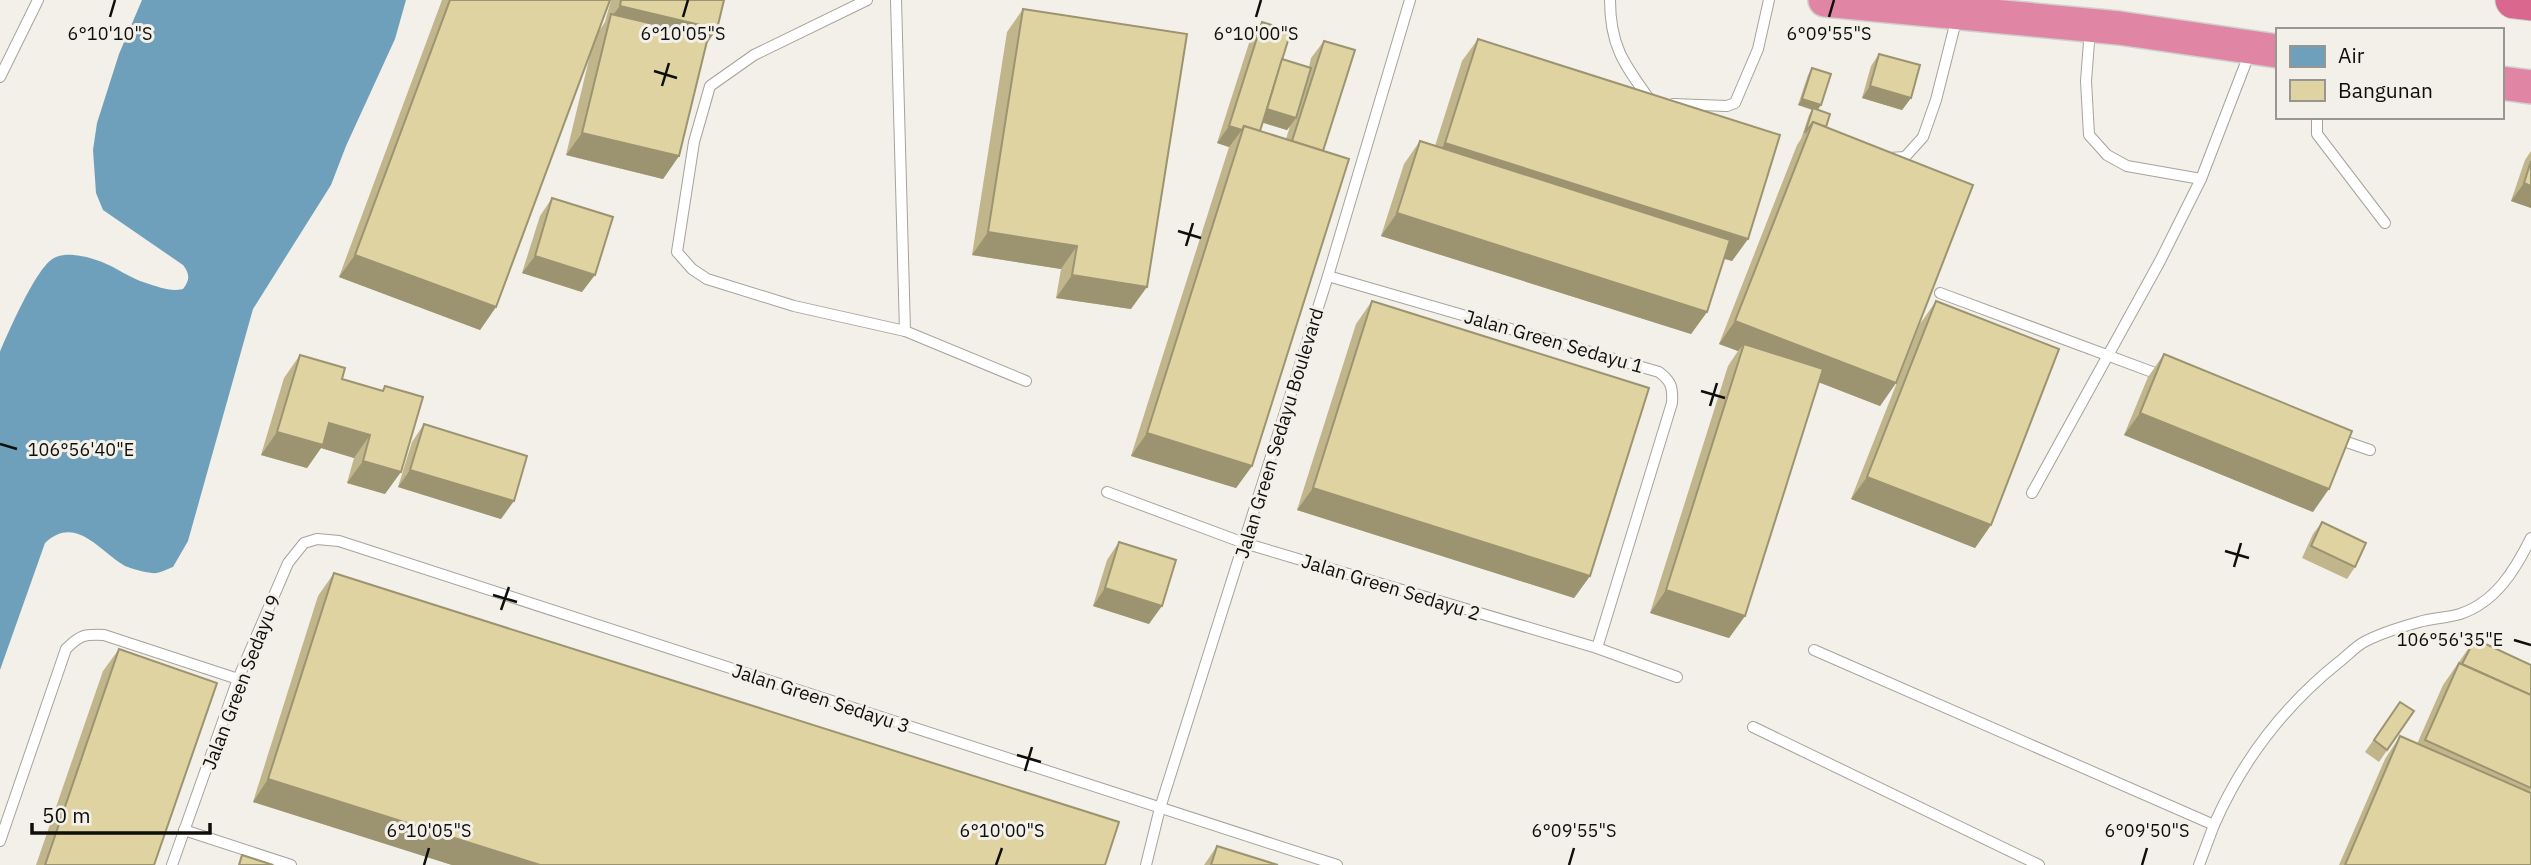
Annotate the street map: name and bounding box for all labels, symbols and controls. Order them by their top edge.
text: 6°10'10"S [68,22,152,45]
text: 6°10'05"S [641,22,725,45]
text: 6°10'00"S [1214,22,1298,45]
text: 6°09'55"S [1787,22,1871,45]
legend [2276,28,2503,119]
text: Air [2338,41,2365,69]
text: Bangunan [2338,76,2433,104]
street label: Jalan Green Sedayu 1 [1462,304,1646,378]
street label: Jalan Green Sedayu Boulevard [1229,305,1329,561]
text: 106°56'40"E [28,438,134,461]
street label: Jalan Green Sedayu 2 [1299,548,1483,626]
street label: Jalan Green Sedayu 9 [197,591,285,773]
text: 106°56'35"E [2397,628,2503,651]
street label: Jalan Green Sedayu 3 [729,658,913,738]
scale bar [32,792,210,836]
text: 50 m [42,801,91,829]
text: 6°10'05"S [387,819,471,842]
text: 6°10'00"S [960,819,1044,842]
text: 6°09'55"S [1532,819,1616,842]
text: 6°09'50"S [2105,819,2189,842]

